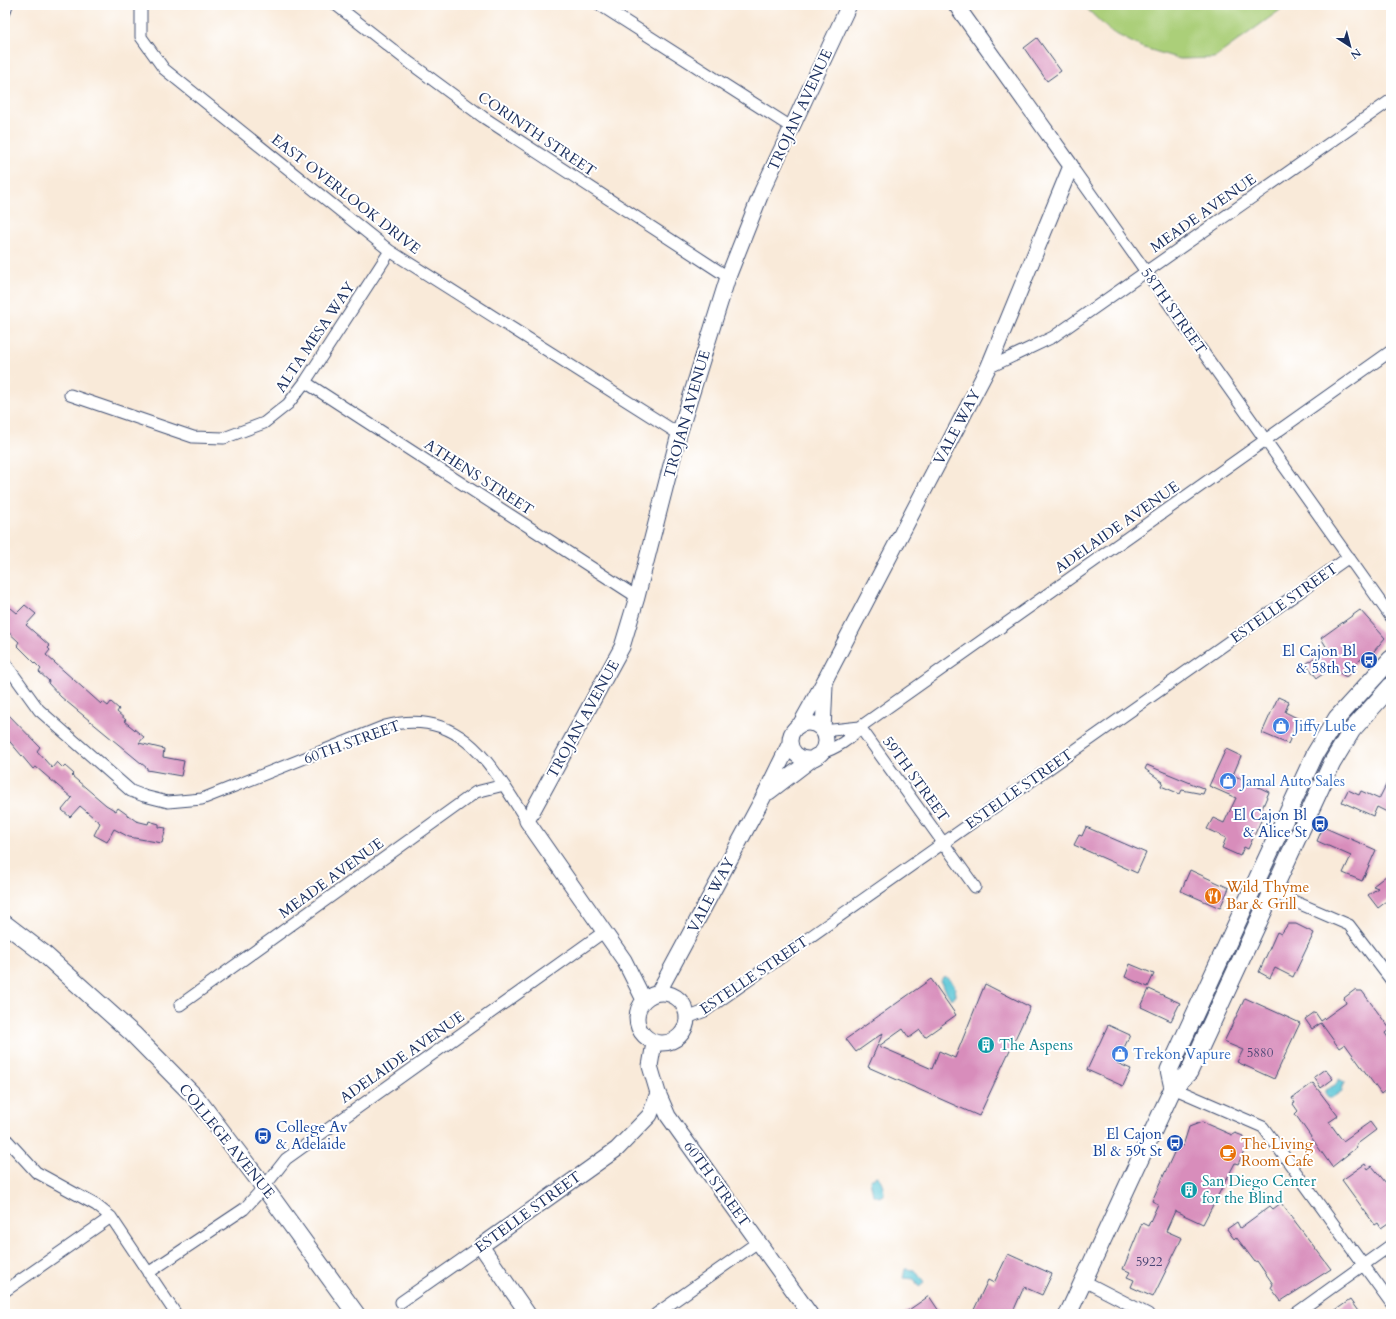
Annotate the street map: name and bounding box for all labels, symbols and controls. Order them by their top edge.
north arrow [1330,26,1370,66]
text: N [1347,45,1364,63]
street label: TROJAN AVENUE [763,46,837,174]
street label: CORINTH STREET [474,87,600,181]
street label: EAST OVERLOOK DRIVE [267,129,425,259]
street label: MEADE AVENUE [1146,169,1260,257]
street label: 58TH STREET [1137,264,1211,358]
street label: ALTA MESA WAY [271,277,360,396]
street label: TROJAN AVENUE [659,348,715,480]
street label: VALE WAY [929,385,986,468]
street label: ATHENS STREET [421,434,537,520]
street label: ADELAIDE AVENUE [1051,476,1183,578]
street label: ESTELLE STREET [1226,558,1342,648]
place label: El Cajon Bl & 58th St [1282,641,1356,678]
bus stop icon: El Cajon Bl & 58th St [1359,650,1379,670]
street label: TROJAN AVENUE [542,656,624,782]
street label: 60TH STREET [301,715,403,769]
shop icon: Jiffy Lube [1271,716,1291,736]
place label: Jiffy Lube [1292,716,1357,736]
street label: 59TH STREET [878,732,954,826]
street label: ESTELLE STREET [961,744,1077,834]
shop icon: Jamal Auto Sales [1218,771,1238,791]
place label: Jamal Auto Sales [1239,771,1345,791]
place label: El Cajon Bl & Alice St [1233,805,1307,842]
bus stop icon: El Cajon Bl & Alice St [1310,814,1330,834]
street label: MEADE AVENUE [275,833,387,923]
street label: VALE WAY [683,853,740,936]
place label: Wild Thyme Bar & Grill [1225,877,1309,914]
restaurant icon: Wild Thyme Bar & Grill [1203,886,1223,906]
street label: ESTELLE STREET [696,931,812,1019]
street label: ADELAIDE AVENUE [336,1006,468,1108]
building icon: The Aspens [976,1035,996,1055]
place label: The Aspens [999,1035,1073,1055]
shop icon: Trekon Vapure [1110,1044,1130,1064]
place label: Trekon Vapure [1133,1044,1231,1064]
house number: 5880 [1247,1044,1274,1062]
street label: COLLEGE AVENUE [174,1079,280,1203]
place label: College Av & Adelaide [276,1117,348,1154]
place label: El Cajon Bl & 59t St [1092,1124,1162,1161]
bus stop icon: College Av & Adelaide [253,1126,273,1146]
bus stop icon: El Cajon Bl & 59t St [1165,1133,1185,1153]
place label: The Living Room Cafe [1241,1134,1314,1171]
street label: 60TH STREET [679,1137,755,1231]
cafe icon: The Living Room Cafe [1218,1143,1238,1163]
street label: ESTELLE STREET [471,1167,585,1257]
place label: San Diego Center for the Blind [1202,1171,1317,1208]
building icon: San Diego Center for the Blind [1179,1180,1199,1200]
house number: 5922 [1136,1253,1163,1271]

